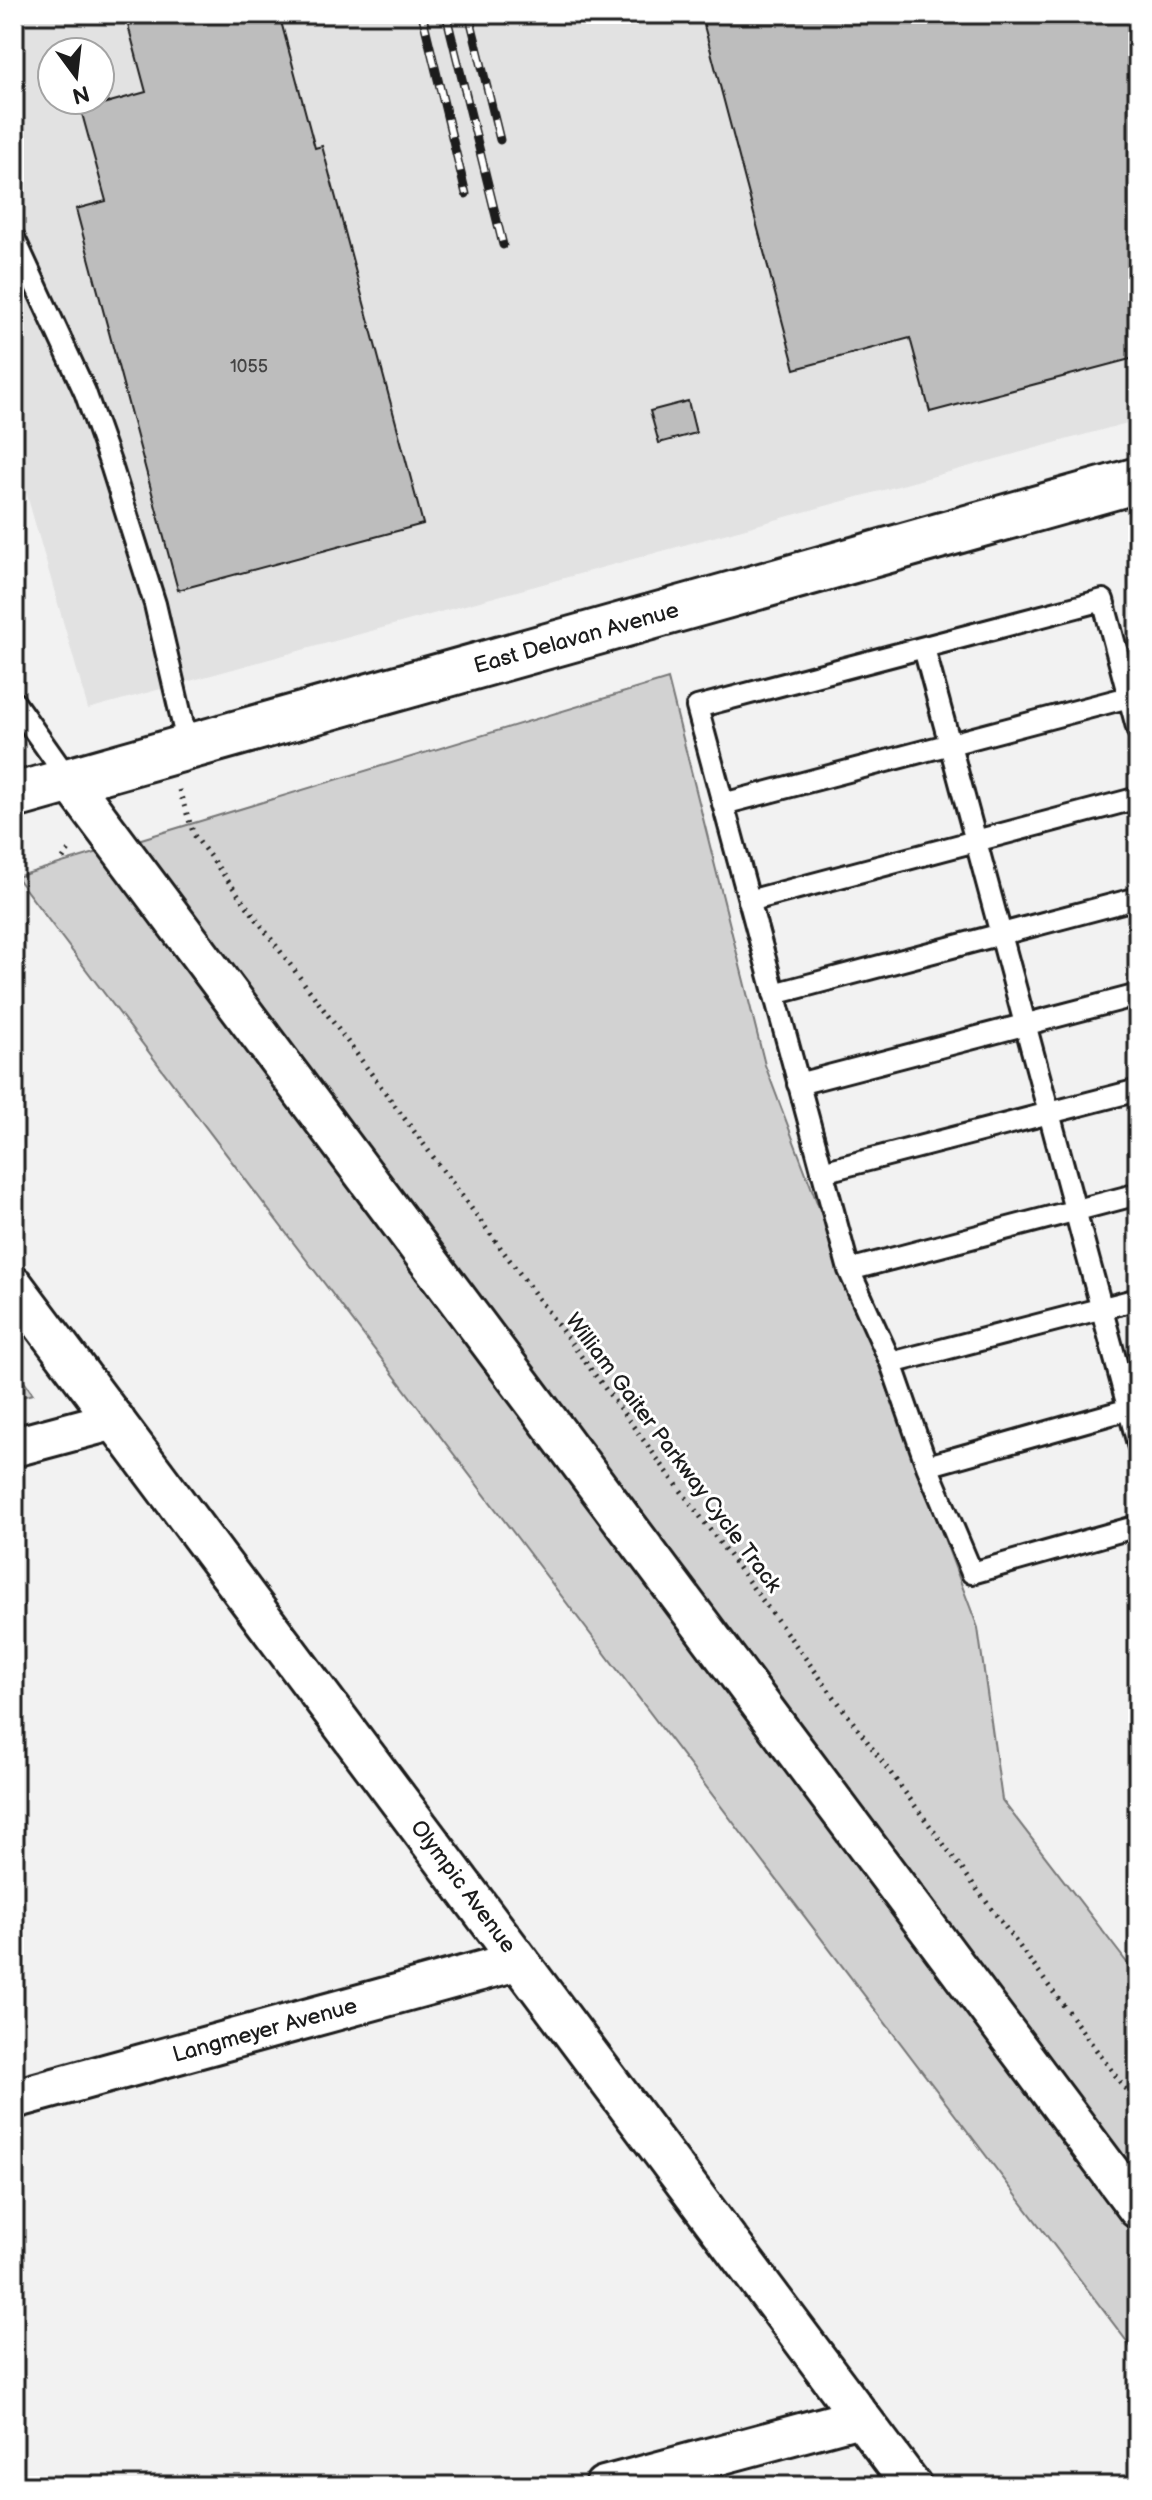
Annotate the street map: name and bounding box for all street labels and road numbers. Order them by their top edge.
street label: East Delavan Avenue [471,596,682,680]
street label: William Gaiter Parkway Cycle Track [559,1308,787,1598]
street label: Olympic Avenue [405,1815,522,1958]
street label: Langmeyer Avenue [170,1992,360,2068]

